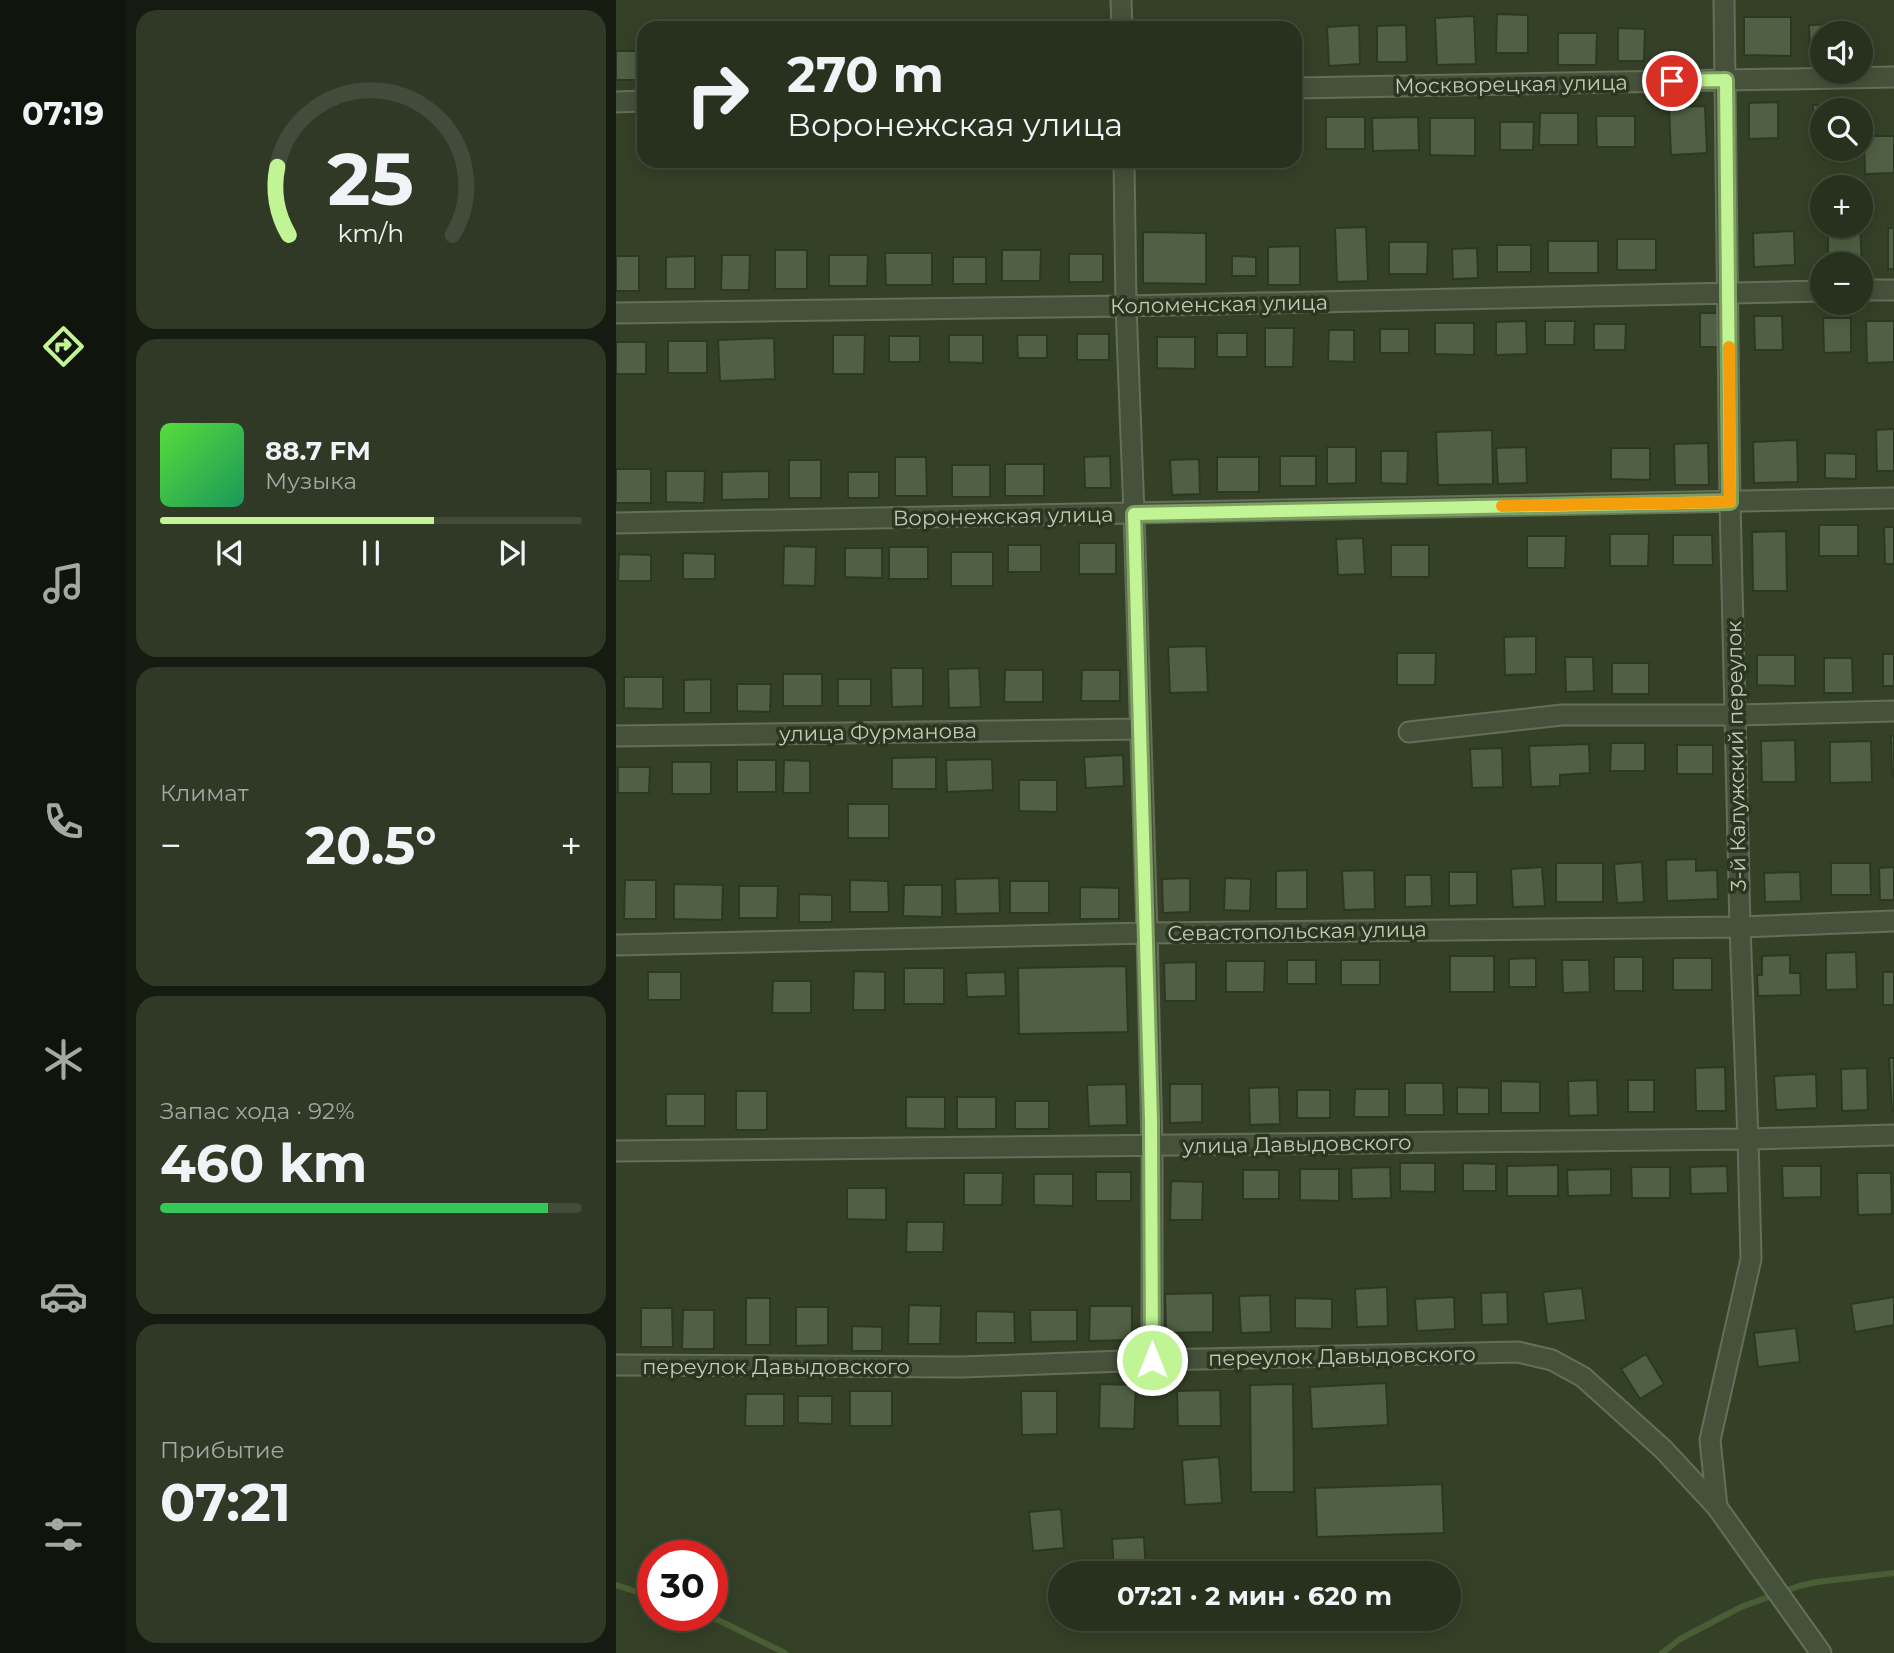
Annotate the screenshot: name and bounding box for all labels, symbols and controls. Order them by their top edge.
map controls [1810,21,1873,315]
button: sound [1810,21,1873,84]
text: 270 m [787,45,944,104]
icon: right [672,49,763,140]
pin [1642,51,1702,111]
icon: arrive [1653,62,1691,100]
street label: Москворецкая улица [1394,69,1628,99]
text: 07:19 [22,94,104,133]
button: search [1810,98,1873,161]
text: Воронежская улица [787,105,1123,144]
text: 25 [328,136,414,224]
button: + [1810,175,1873,238]
text: km/h [338,218,404,248]
button: − [1810,252,1873,315]
street label: Коломенская улица [1110,290,1328,318]
icon: directions [39,322,88,371]
text: 88.7 FM [265,435,371,467]
text: Музыка [265,467,357,495]
street label: Воронежская улица [893,502,1113,530]
icon: previous [211,534,249,572]
icon: pause [352,534,390,572]
icon: next [493,534,531,572]
icon: music [39,559,88,608]
street label: 3-й Калужский переулок [1721,620,1751,892]
street label: улица Фурманова [778,718,977,746]
text: Климат [160,779,249,807]
icon: phone [39,797,88,846]
text: 20.5° [305,814,437,877]
text: − [160,822,182,869]
text: + [560,822,582,869]
street label: Севастопольская улица [1167,916,1427,946]
icon: climate [39,1035,88,1084]
text: Запас хода · 92% [160,1097,354,1125]
street label: улица Давыдовского [1181,1130,1412,1159]
text: 460 km [160,1132,367,1195]
icon: car [39,1272,88,1321]
position arrow [1115,1323,1189,1397]
street label: переулок Давыдовского [1208,1341,1476,1371]
street label: переулок Давыдовского [642,1354,910,1379]
text: Прибытие [160,1436,285,1464]
text: 07:21 [160,1471,291,1534]
icon: filters [39,1510,88,1559]
speed limit sign: 30 [637,1540,728,1631]
text: 07:21 · 2 мин · 620 m [1117,1580,1392,1612]

